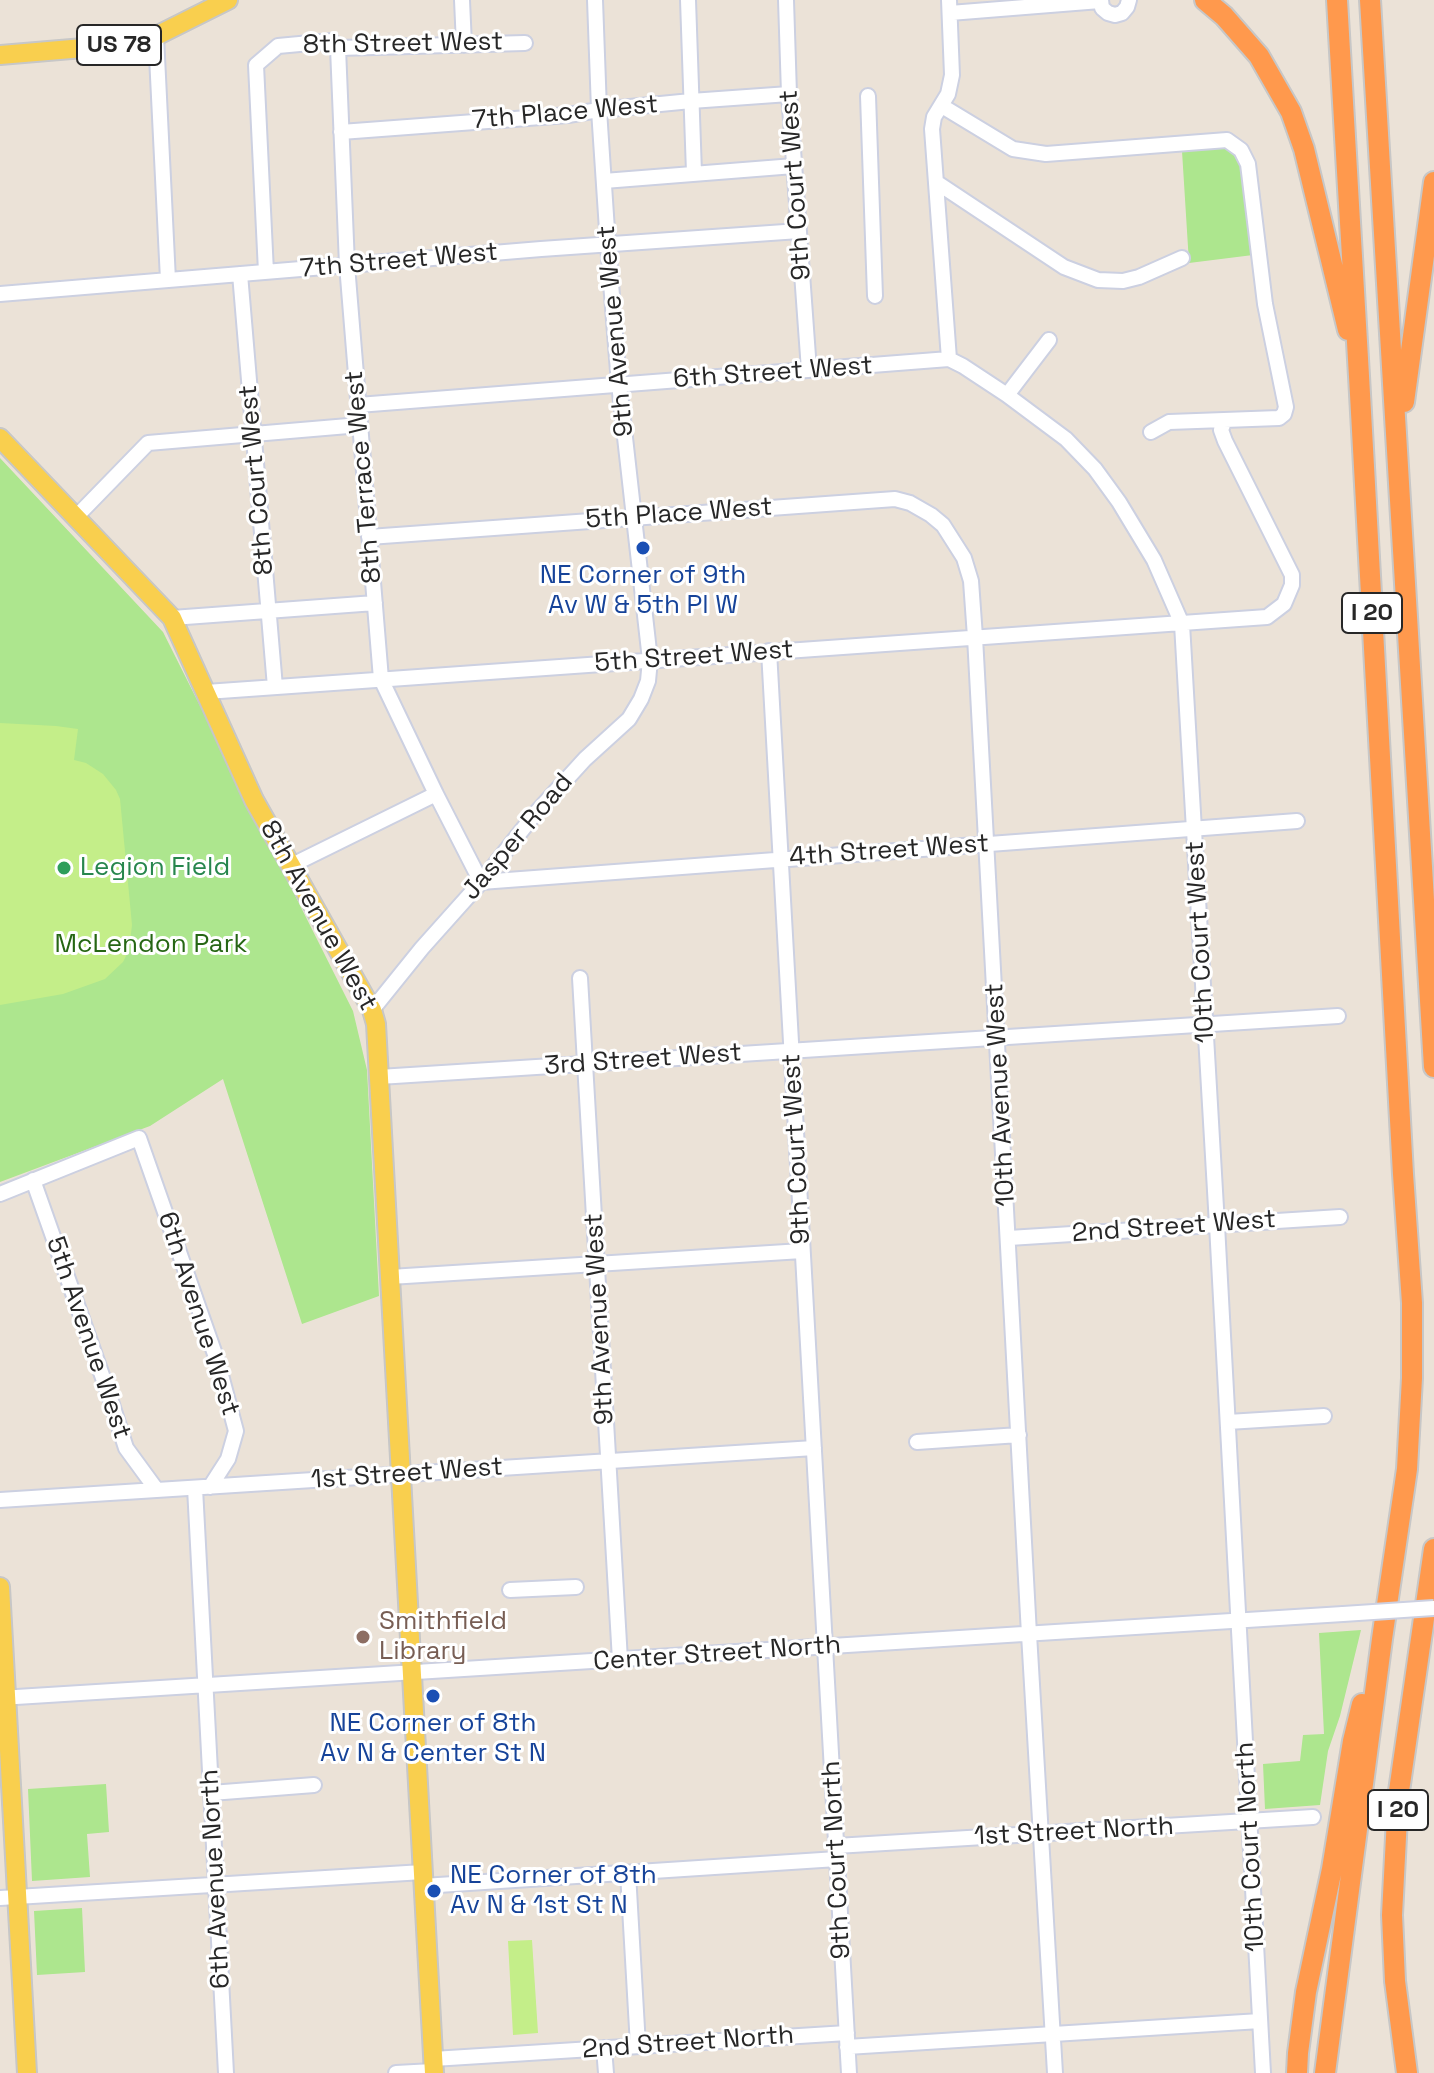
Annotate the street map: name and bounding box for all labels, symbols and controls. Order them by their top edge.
road number: US 78 [77,25,161,65]
street label: 8th Street West [303,27,503,61]
street label: 7th Place West [471,89,659,137]
street label: 9th Court West [774,89,818,281]
street label: 9th Avenue West [591,224,641,438]
street label: 7th Street West [299,237,499,285]
street label: 6th Street West [672,350,874,396]
street label: 8th Terrace West [339,369,389,585]
street label: 8th Court West [233,383,281,577]
street label: 5th Place West [584,492,774,536]
marker: NE Corner of 9th Av W & 5th Pl W [634,539,652,557]
place label: NE Corner of 9th Av W & 5th Pl W [540,560,746,622]
road number: I 20 [1342,593,1402,633]
street label: 5th Street West [593,634,795,680]
street label: Jasper Road [456,767,580,907]
street label: 8th Avenue West [253,816,383,1016]
street label: 4th Street West [788,828,990,874]
street label: 10th Court West [1180,840,1222,1044]
place label: Legion Field [80,852,230,884]
marker: Legion Field [55,859,73,877]
park label: McLendon Park [55,929,247,961]
street label: 10th Avenue West [980,982,1022,1208]
street label: 3rd Street West [543,1038,743,1082]
street label: 9th Court West [776,1053,818,1245]
street label: 2nd Street West [1071,1204,1277,1250]
street label: 6th Avenue West [150,1208,246,1420]
street label: 9th Avenue West [579,1212,621,1426]
street label: 5th Avenue West [39,1233,137,1443]
street label: 1st Street West [310,1452,504,1496]
place label: Smithfield Library [379,1606,507,1668]
marker: Smithfield Library [354,1628,372,1646]
street label: Center Street North [592,1630,842,1678]
marker: NE Corner of 8th Av N & Center St N [424,1687,442,1705]
place label: NE Corner of 8th Av N & Center St N [320,1708,546,1770]
street label: 10th Court North [1230,1741,1272,1953]
street label: 9th Court North [816,1760,858,1960]
street label: 6th Avenue North [195,1768,237,1990]
road number: I 20 [1368,1790,1428,1830]
street label: 1st Street North [973,1811,1175,1853]
place label: NE Corner of 8th Av N & 1st St N [450,1860,657,1922]
marker: NE Corner of 8th Av N & 1st St N [425,1882,443,1900]
street label: 2nd Street North [581,2020,795,2066]

